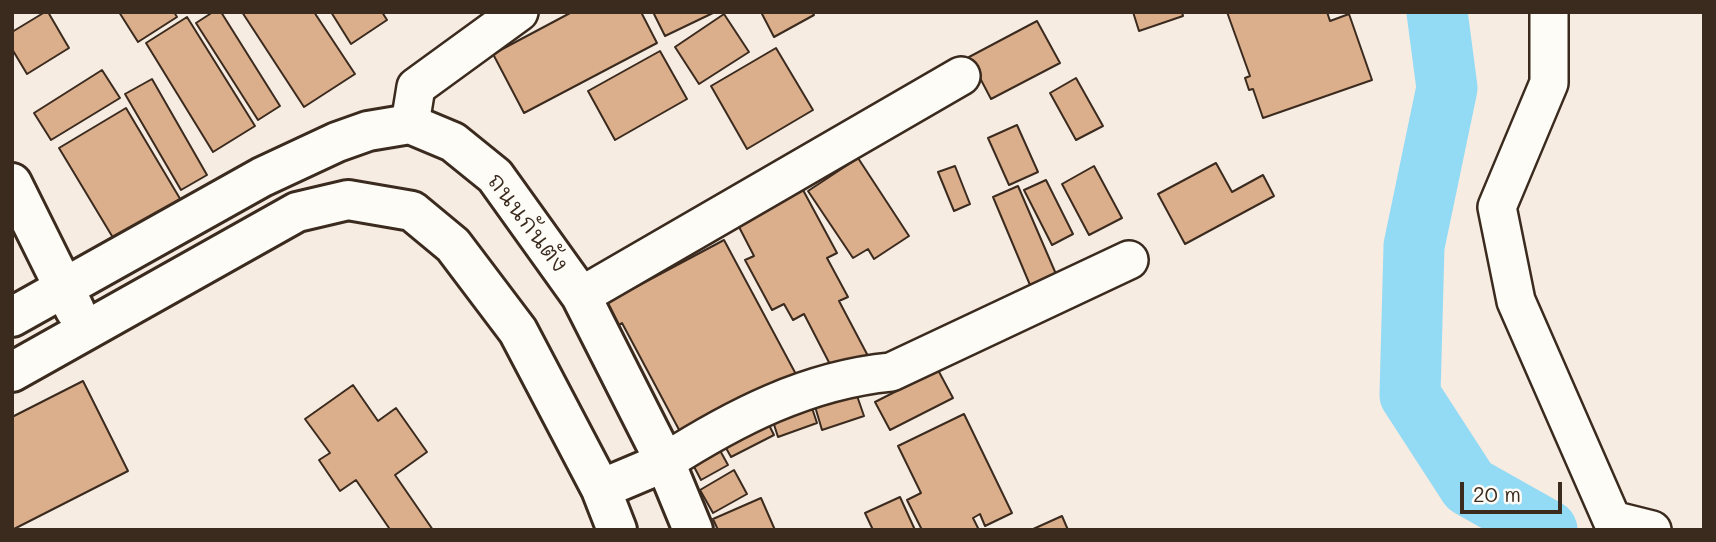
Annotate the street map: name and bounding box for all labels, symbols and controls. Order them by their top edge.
street label: ถนนกันตัง [481,168,573,278]
scale bar [1464,468,1566,512]
text: 20 m [1473,480,1521,507]

